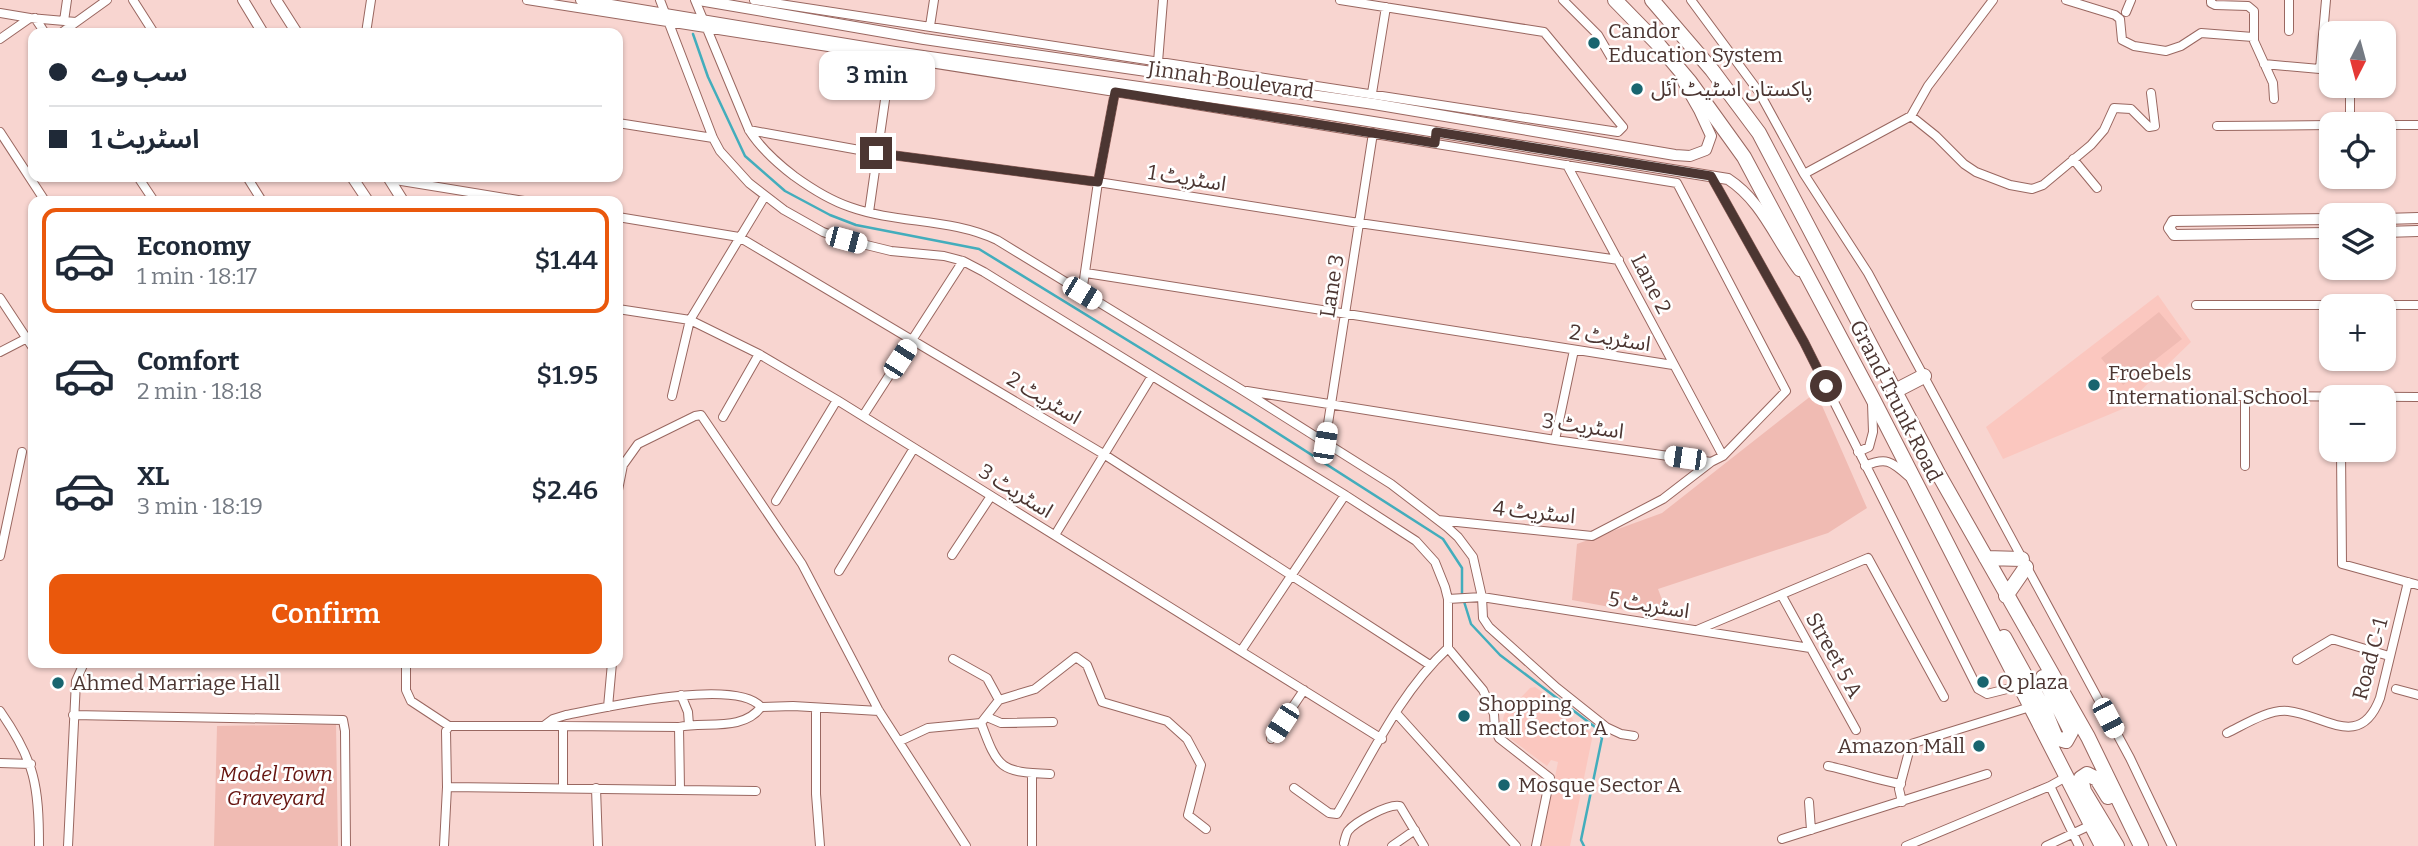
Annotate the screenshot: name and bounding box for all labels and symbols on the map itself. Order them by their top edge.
place label: Candor Education System [1608,18,1783,68]
north arrow [2319,21,2396,98]
marker: Candor Education System [1586,35,1602,51]
callout: 3 min [818,52,934,100]
street label: Jinnah Boulevard [1145,55,1316,105]
place label: پاکستان اسٹیٹ آئل [1651,76,1813,102]
marker: پاکستان اسٹیٹ آئل [1629,81,1645,97]
route end [860,137,892,169]
street label: اسٹریٹ 1 [1146,159,1228,197]
car [823,224,870,256]
street label: Lane 2 [1625,250,1677,318]
street label: Lane 3 [1314,252,1350,320]
car [1059,273,1106,313]
street label: Grand Trunk Road [1844,316,1948,486]
street label: اسٹریٹ 2 [1568,319,1652,357]
car [880,336,921,382]
place label: Froebels International School [2108,360,2308,410]
street label: اسٹریٹ 2 [1002,366,1086,430]
route start [1810,370,1842,402]
marker: Froebels International School [2086,377,2102,393]
street label: اسٹریٹ 3 [1540,407,1626,445]
car [1312,421,1339,465]
car [1663,445,1708,471]
street label: اسٹریٹ 3 [974,458,1058,524]
street label: اسٹریٹ 4 [1492,495,1576,529]
street label: اسٹریٹ 5 [1607,586,1691,624]
street label: Street 5 A [1800,608,1868,702]
street label: Road C-1 [2347,615,2394,703]
place label: Q plaza [1997,669,2069,695]
place label: Ahmed Marriage Hall [72,670,280,696]
marker: Q plaza [1975,674,1991,690]
marker: Ahmed Marriage Hall [50,675,66,691]
place label: Shopping mall Sector A [1478,691,1608,741]
car [2089,695,2128,741]
car [1262,700,1303,746]
marker: Shopping mall Sector A [1456,708,1472,724]
place label: Amazon Mall [1837,733,1965,759]
marker: Amazon Mall [1971,738,1987,754]
park label: Model Town Graveyard [219,761,333,811]
place label: Mosque Sector A [1518,772,1681,798]
marker: Mosque Sector A [1496,777,1512,793]

